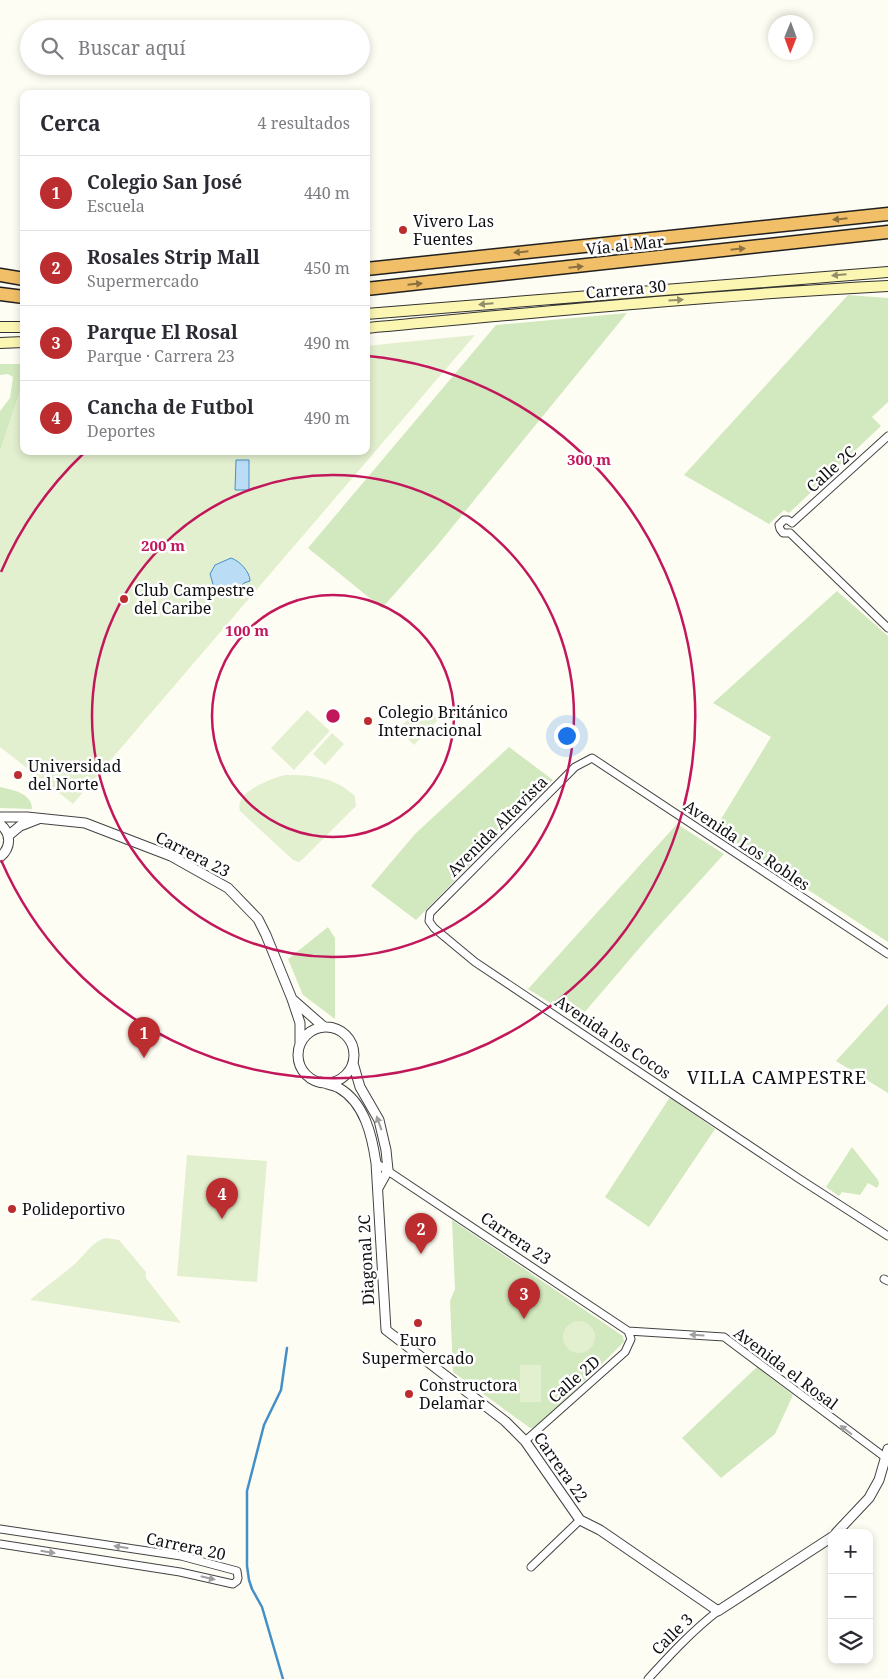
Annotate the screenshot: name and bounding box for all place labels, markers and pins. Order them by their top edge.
place label: Vivero Las Fuentes [413,210,494,250]
marker: Vivero Las Fuentes [397,224,409,236]
place label: Club Campestre del Caribe [134,579,254,619]
marker: Club Campestre del Caribe [118,593,130,605]
place label: Colegio Británico Internacional [378,701,508,741]
centre of rings [324,707,342,725]
marker: Colegio Británico Internacional [362,715,374,727]
place label: Universidad del Norte [28,755,121,795]
marker: Universidad del Norte [12,769,24,781]
pin: 1 [128,1017,160,1058]
pin: 4 [206,1178,238,1219]
place label: Polideportivo [22,1198,125,1220]
marker: Polideportivo [6,1203,18,1215]
pin: 2 [405,1213,437,1254]
pin: 3 [508,1278,540,1319]
marker: Euro Supermercado [412,1317,424,1329]
place label: Euro Supermercado [362,1329,474,1369]
place label: Constructora Delamar [419,1374,518,1414]
marker: Constructora Delamar [403,1388,415,1400]

